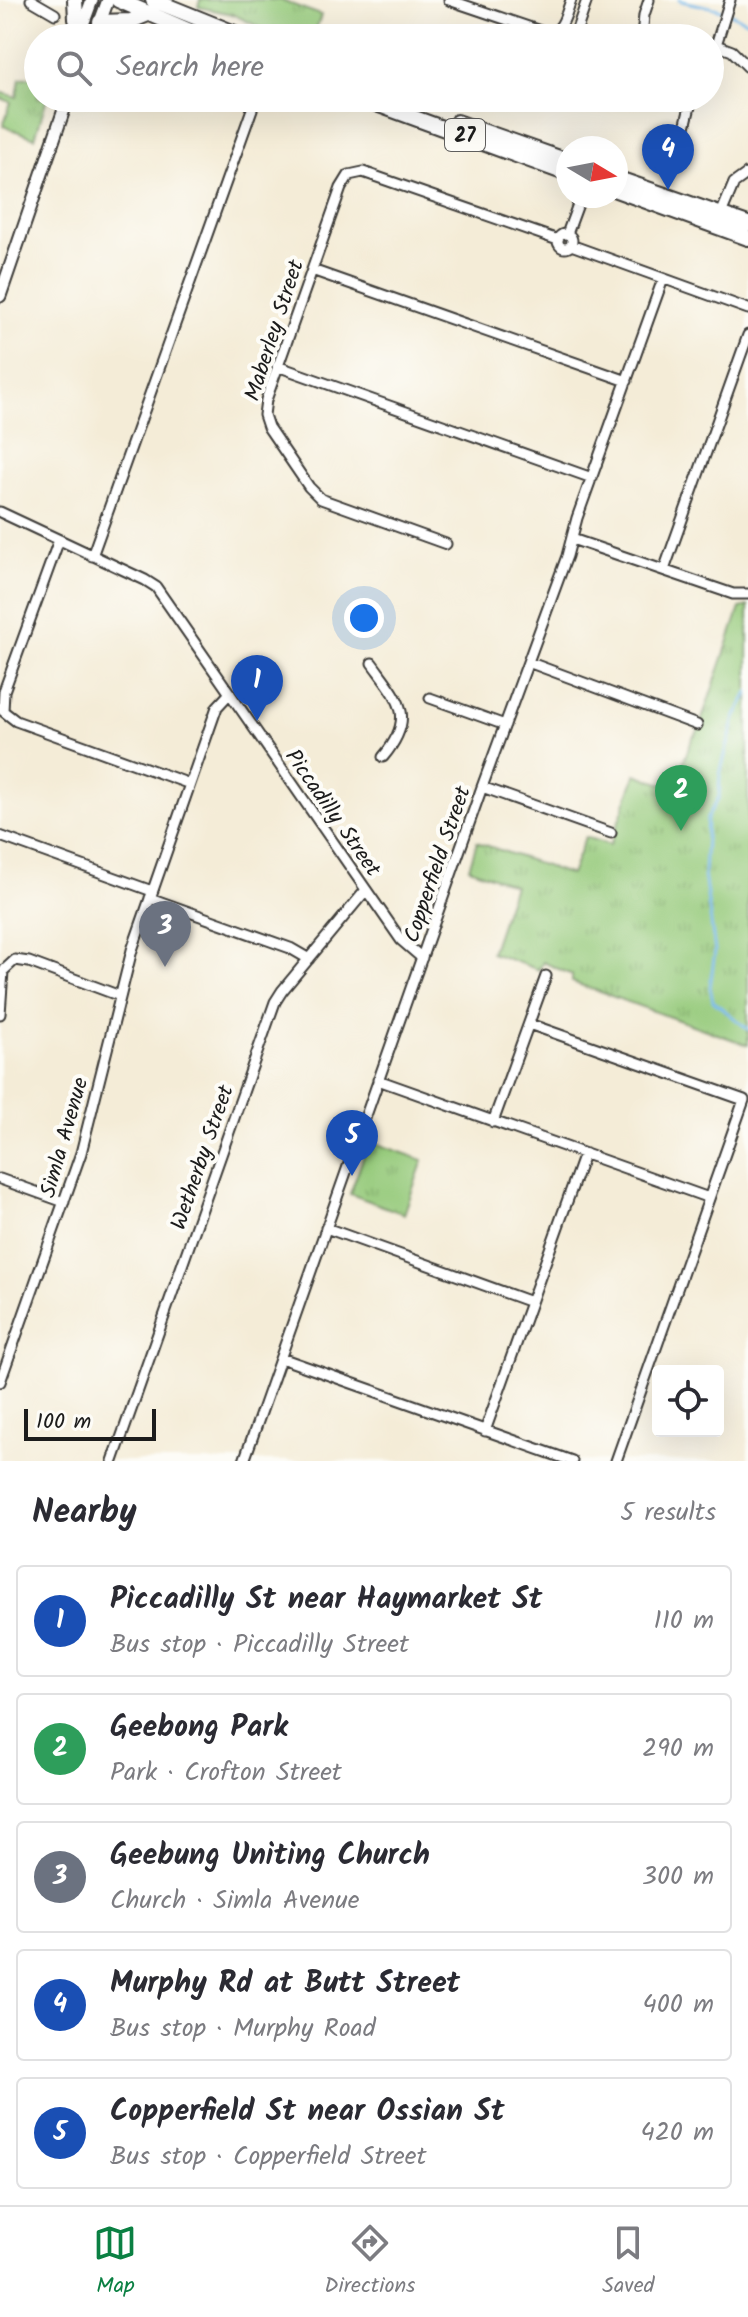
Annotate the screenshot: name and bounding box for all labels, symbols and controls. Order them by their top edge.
search box [24,24,724,112]
text: Search here [116,44,264,92]
icon: search [52,46,96,90]
road number: 27 [445,119,485,151]
pin: 4 [642,124,694,190]
north arrow [556,136,628,208]
street label: Maberley Street [236,255,315,406]
your location [344,598,384,638]
pin: 1 [231,655,283,721]
street label: Piccadilly Street [275,742,389,885]
pin: 2 [655,765,707,831]
street label: Copperfield Street [395,781,482,948]
pin: 3 [139,901,191,967]
street label: Simla Avenue [32,1073,99,1202]
street label: Wetherby Street [162,1080,245,1235]
pin: 5 [326,1110,378,1176]
map controls [652,1365,724,1437]
button: locate [652,1365,724,1437]
scale bar [24,1405,156,1441]
text: 100 m [36,1405,91,1440]
text: Nearby [32,1486,137,1540]
text: 5 results [620,1492,716,1534]
text: Piccadilly St near Haymarket St [110,1576,542,1624]
text: 1 [56,1600,64,1642]
text: 110 m [654,1600,714,1642]
text: Bus stop · Piccadilly Street [110,1624,409,1666]
text: Geebong Park [110,1704,288,1752]
text: 2 [52,1728,68,1770]
text: 290 m [642,1728,714,1770]
text: Park · Crofton Street [110,1752,342,1794]
text: Geebung Uniting Church [110,1832,430,1880]
text: 3 [53,1856,67,1898]
text: 300 m [642,1856,714,1898]
text: Church · Simla Avenue [110,1880,359,1922]
text: Murphy Rd at Butt Street [110,1960,460,2008]
text: 4 [53,1984,67,2026]
text: 400 m [643,1984,714,2026]
text: Bus stop · Murphy Road [110,2008,376,2050]
text: Copperfield St near Ossian St [110,2088,504,2136]
text: 5 [53,2112,67,2154]
text: 420 m [640,2112,714,2154]
text: Bus stop · Copperfield Street [110,2136,427,2178]
tab: Map [93,2221,137,2304]
tab: Directions [324,2221,416,2304]
tab: Saved [602,2221,655,2304]

